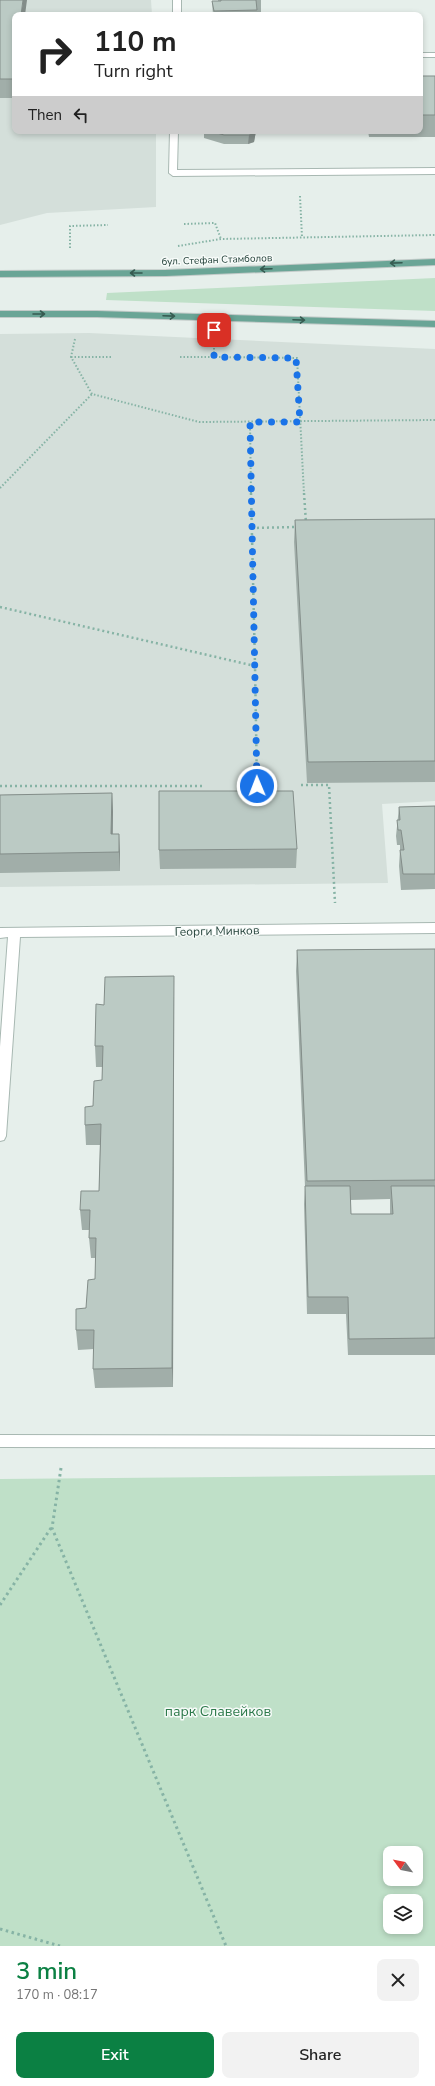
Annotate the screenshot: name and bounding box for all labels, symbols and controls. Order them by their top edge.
text: 110 m [94,23,177,61]
icon: right [28,28,80,80]
text: Turn right [94,59,173,83]
icon: left [70,104,92,126]
text: Then [28,105,62,125]
street label: бул. Стефан Стамболов [161,251,273,269]
one-way arrow [390,260,403,267]
one-way arrow [260,265,273,273]
one-way arrow [130,269,143,277]
one-way arrow [32,310,45,318]
one-way arrow [162,312,175,320]
pin [197,313,231,347]
one-way arrow [292,316,305,324]
icon: arrive [203,319,225,341]
position arrow [236,765,278,807]
street label: Георги Минков [174,922,260,940]
park label: парк Славейков [165,1702,272,1721]
north arrow [383,1846,423,1886]
map controls [383,1846,423,1934]
button: layers [383,1894,423,1934]
text: 3 min [16,1955,77,1987]
button: close [377,1959,419,2001]
text: 170 m · 08:17 [16,1986,98,2004]
button: Exit [16,2032,214,2078]
button: Share [222,2032,419,2078]

